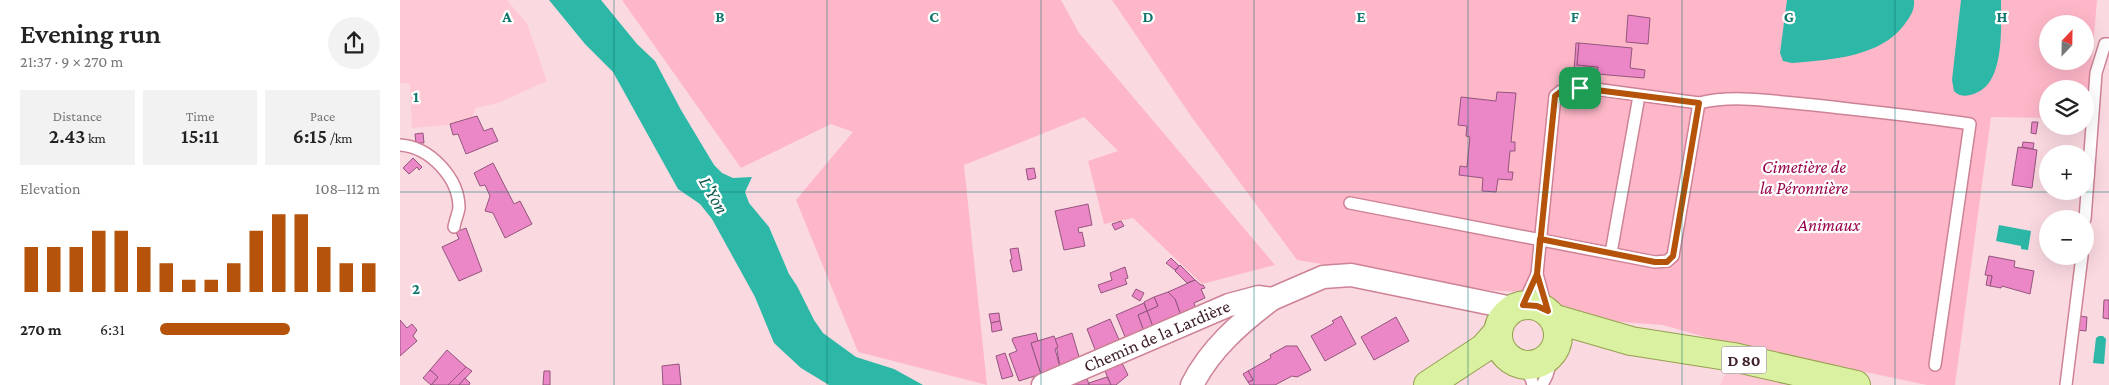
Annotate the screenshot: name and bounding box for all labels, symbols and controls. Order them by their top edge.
text: A [501,8,512,25]
text: B [715,8,725,25]
text: C [929,8,939,25]
text: D [1142,8,1154,25]
text: E [1356,8,1366,25]
text: F [1571,8,1580,25]
text: G [1784,8,1794,25]
text: H [1997,8,2008,25]
north arrow [2039,15,2094,70]
map controls [2039,15,2094,265]
button: share [328,17,380,69]
text: Evening run [20,18,161,49]
text: 21:37 · 9 × 270 m [20,53,123,70]
pin [1559,67,1601,109]
icon: arrive [1566,74,1594,102]
button: layers [2039,80,2094,135]
text: 1 [413,88,419,105]
text: Distance [53,108,102,124]
text: Time [186,108,214,124]
text: Pace [310,108,335,124]
text: 2.43 [49,124,85,148]
text: 15:11 [181,124,219,148]
text: 6:15 [293,124,327,148]
text: km [85,130,106,146]
text: /km [327,130,353,146]
button: + [2039,145,2094,200]
park label: Cimetière de la Péronnière [1760,157,1848,198]
water label: L'Yon [695,172,733,218]
text: Elevation [20,180,81,197]
text: 108–112 m [315,180,380,197]
button: − [2039,210,2094,265]
park label: Animaux [1797,215,1861,235]
text: 2 [412,280,420,297]
street label: Chemin de la Lardière [1081,296,1233,376]
text: 270 m [20,321,62,338]
text: 6:31 [100,321,125,338]
road number: D 80 [1722,346,1766,374]

